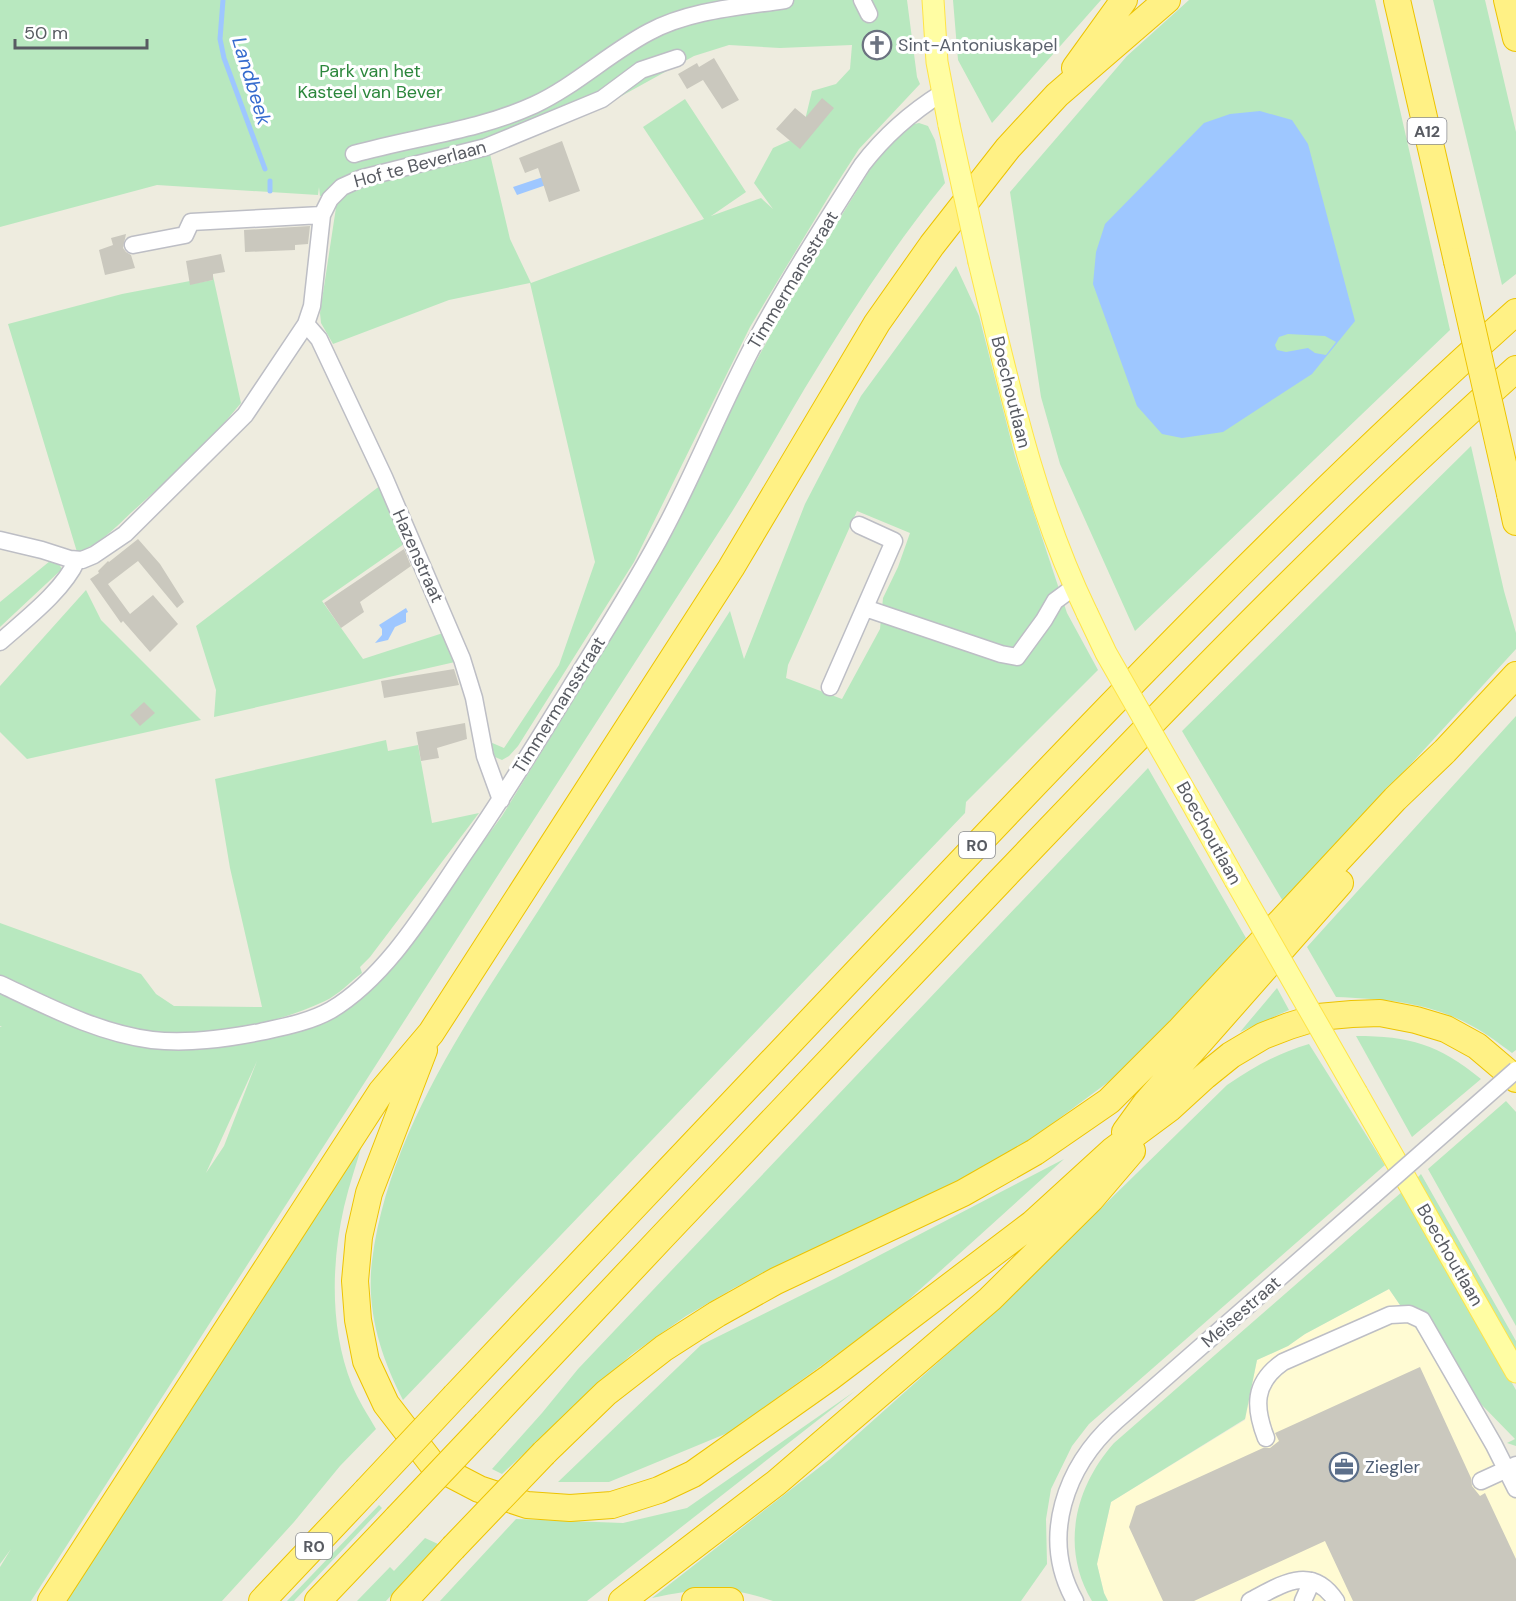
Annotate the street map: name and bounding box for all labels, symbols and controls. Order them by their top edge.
scale bar [15,12,147,50]
text: 50 m [24,21,68,45]
church icon: Sint-Antoniuskapel [861,29,893,61]
place label: Sint-Antoniuskapel [898,33,1057,57]
water label: Landbeek [226,34,278,129]
park label: Park van het Kasteel van Bever [297,59,443,104]
road number: A12 [1408,118,1446,144]
street label: Hof te Beverlaan [351,135,489,193]
street label: Timmermansstraat [742,206,844,354]
street label: Boechoutlaan [986,334,1036,450]
street label: Hazenstraat [387,506,449,606]
street label: Timmermansstraat [507,632,611,778]
street label: Boechoutlaan [1171,777,1247,889]
road number: R0 [959,832,995,858]
street label: Boechoutlaan [1411,1199,1489,1311]
street label: Meisestraat [1196,1271,1286,1353]
office icon: Ziegler [1328,1451,1360,1483]
place label: Ziegler [1365,1455,1421,1479]
road number: R0 [296,1533,332,1559]

